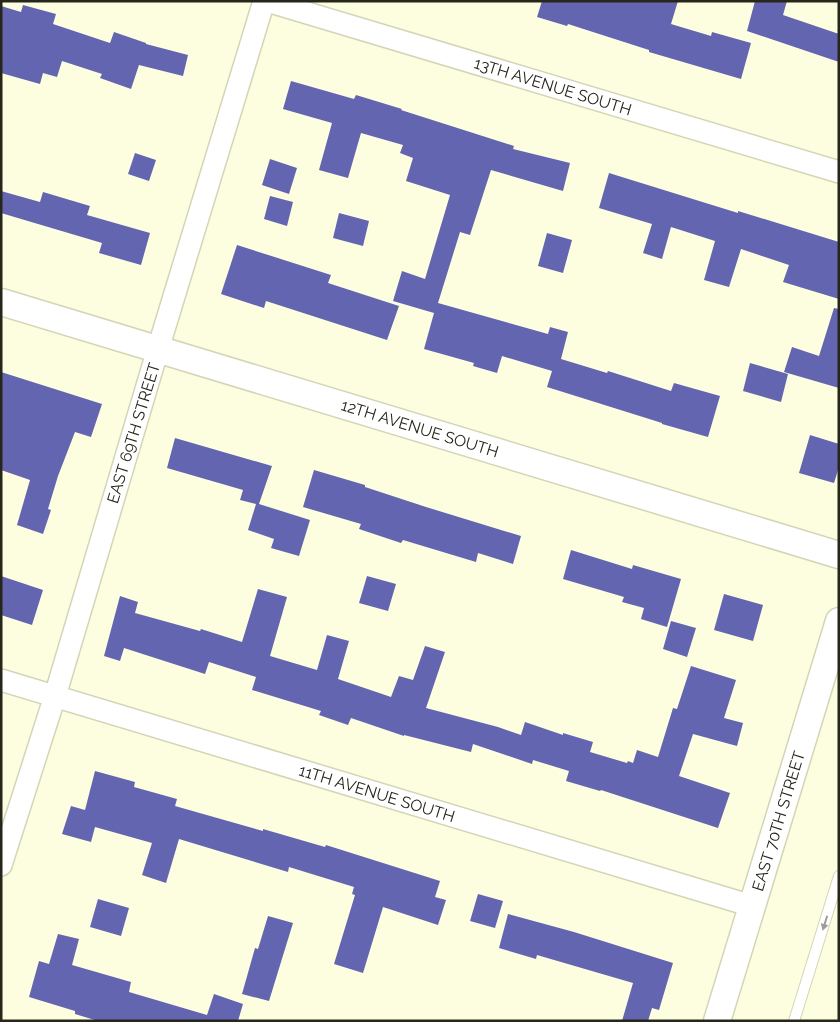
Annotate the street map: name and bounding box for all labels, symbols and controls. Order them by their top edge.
street label: 13TH AVENUE SOUTH [472,53,634,119]
street label: EAST 69TH STREET [103,360,164,506]
street label: 12TH AVENUE SOUTH [339,395,501,461]
street label: EAST 70TH STREET [748,749,809,894]
street label: 11TH AVENUE SOUTH [297,761,457,826]
one-way arrow [820,915,828,930]

